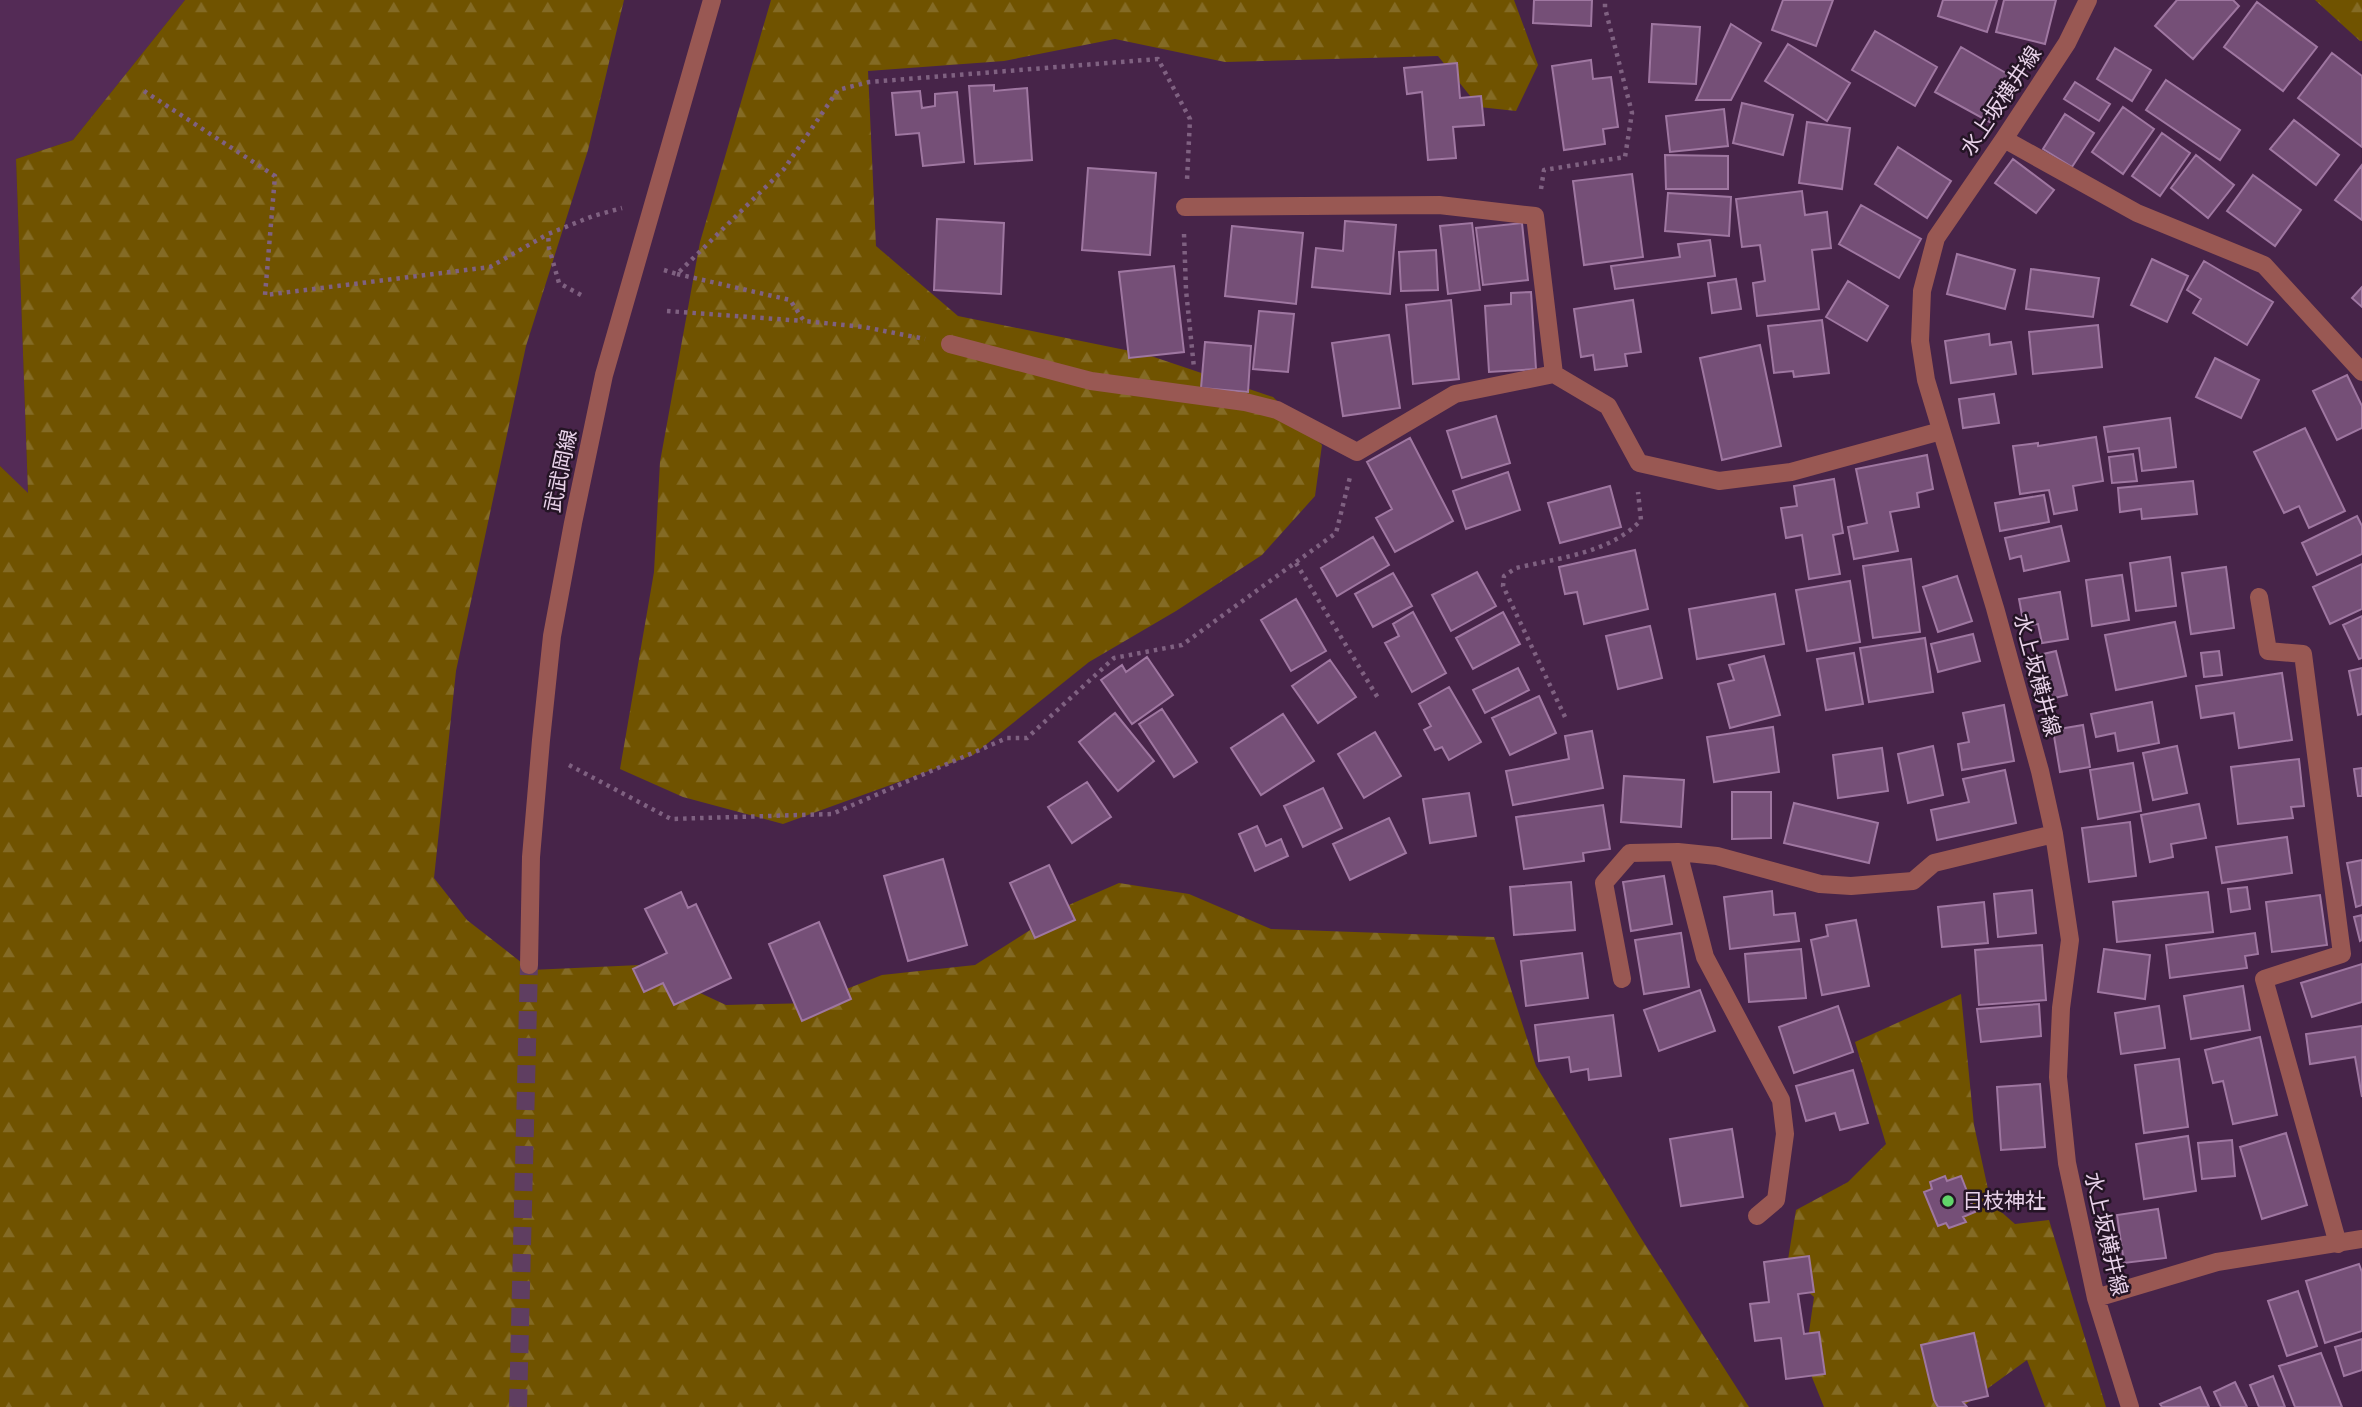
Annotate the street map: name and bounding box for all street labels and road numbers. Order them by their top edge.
street label: 水上坂横井線 [1951,39,2047,160]
street label: 武武岡線 [535,426,582,515]
street label: 水上坂横井線 [2008,609,2071,739]
street label: 水上坂横井線 [2079,1169,2138,1298]

